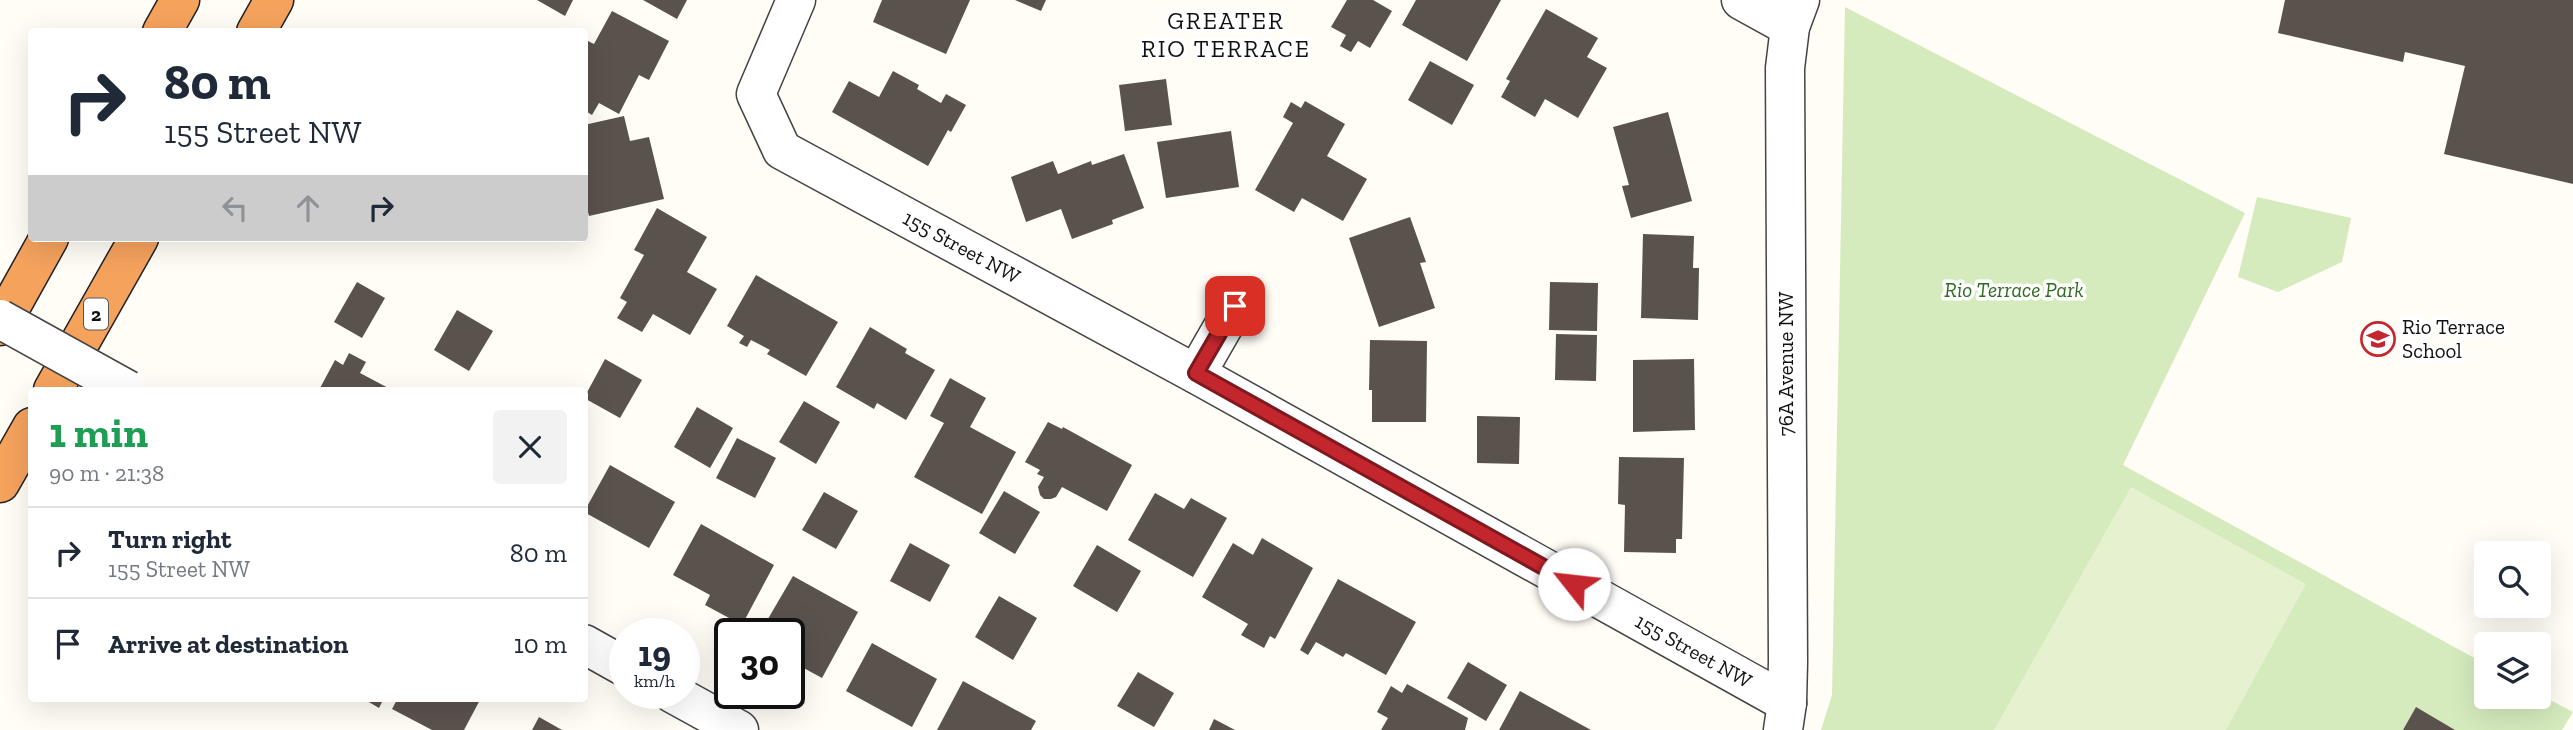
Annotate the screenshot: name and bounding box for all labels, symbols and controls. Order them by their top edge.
district label: GREATER RIO TERRACE [1141,6,1311,63]
text: 80 m [164,53,271,112]
icon: right [49,56,140,147]
text: 155 Street NW [164,113,361,151]
icon: left [216,189,254,227]
icon: ahead [289,189,327,227]
icon: right [362,189,400,227]
street label: 155 Street NW [899,205,1025,289]
pin [1205,276,1265,336]
park label: Rio Terrace Park [1944,277,2084,302]
icon: arrive [1216,287,1254,325]
street label: 76A Avenue NW [1773,291,1798,436]
road number: 2 [84,298,108,330]
place label: Rio Terrace School [2402,314,2505,363]
school or university icon: Rio Terrace School [2359,320,2397,358]
text: 1 min [49,407,148,458]
button: close [493,410,567,484]
text: 90 m · 21:38 [49,459,164,487]
text: Turn right [108,523,231,555]
icon: right [49,534,87,572]
text: 80 m [510,537,567,569]
map controls [2474,541,2551,709]
button: search [2474,541,2551,618]
position arrow [1537,547,1611,621]
text: 155 Street NW [108,555,250,583]
street label: 155 Street NW [1631,608,1757,693]
speed limit sign: 30 [714,618,805,709]
icon: arrive [49,625,87,663]
text: Arrive at destination [108,628,348,660]
text: 10 m [514,628,567,660]
button: layers [2474,632,2551,709]
text: 19 [638,633,671,675]
text: km/h [634,670,675,692]

